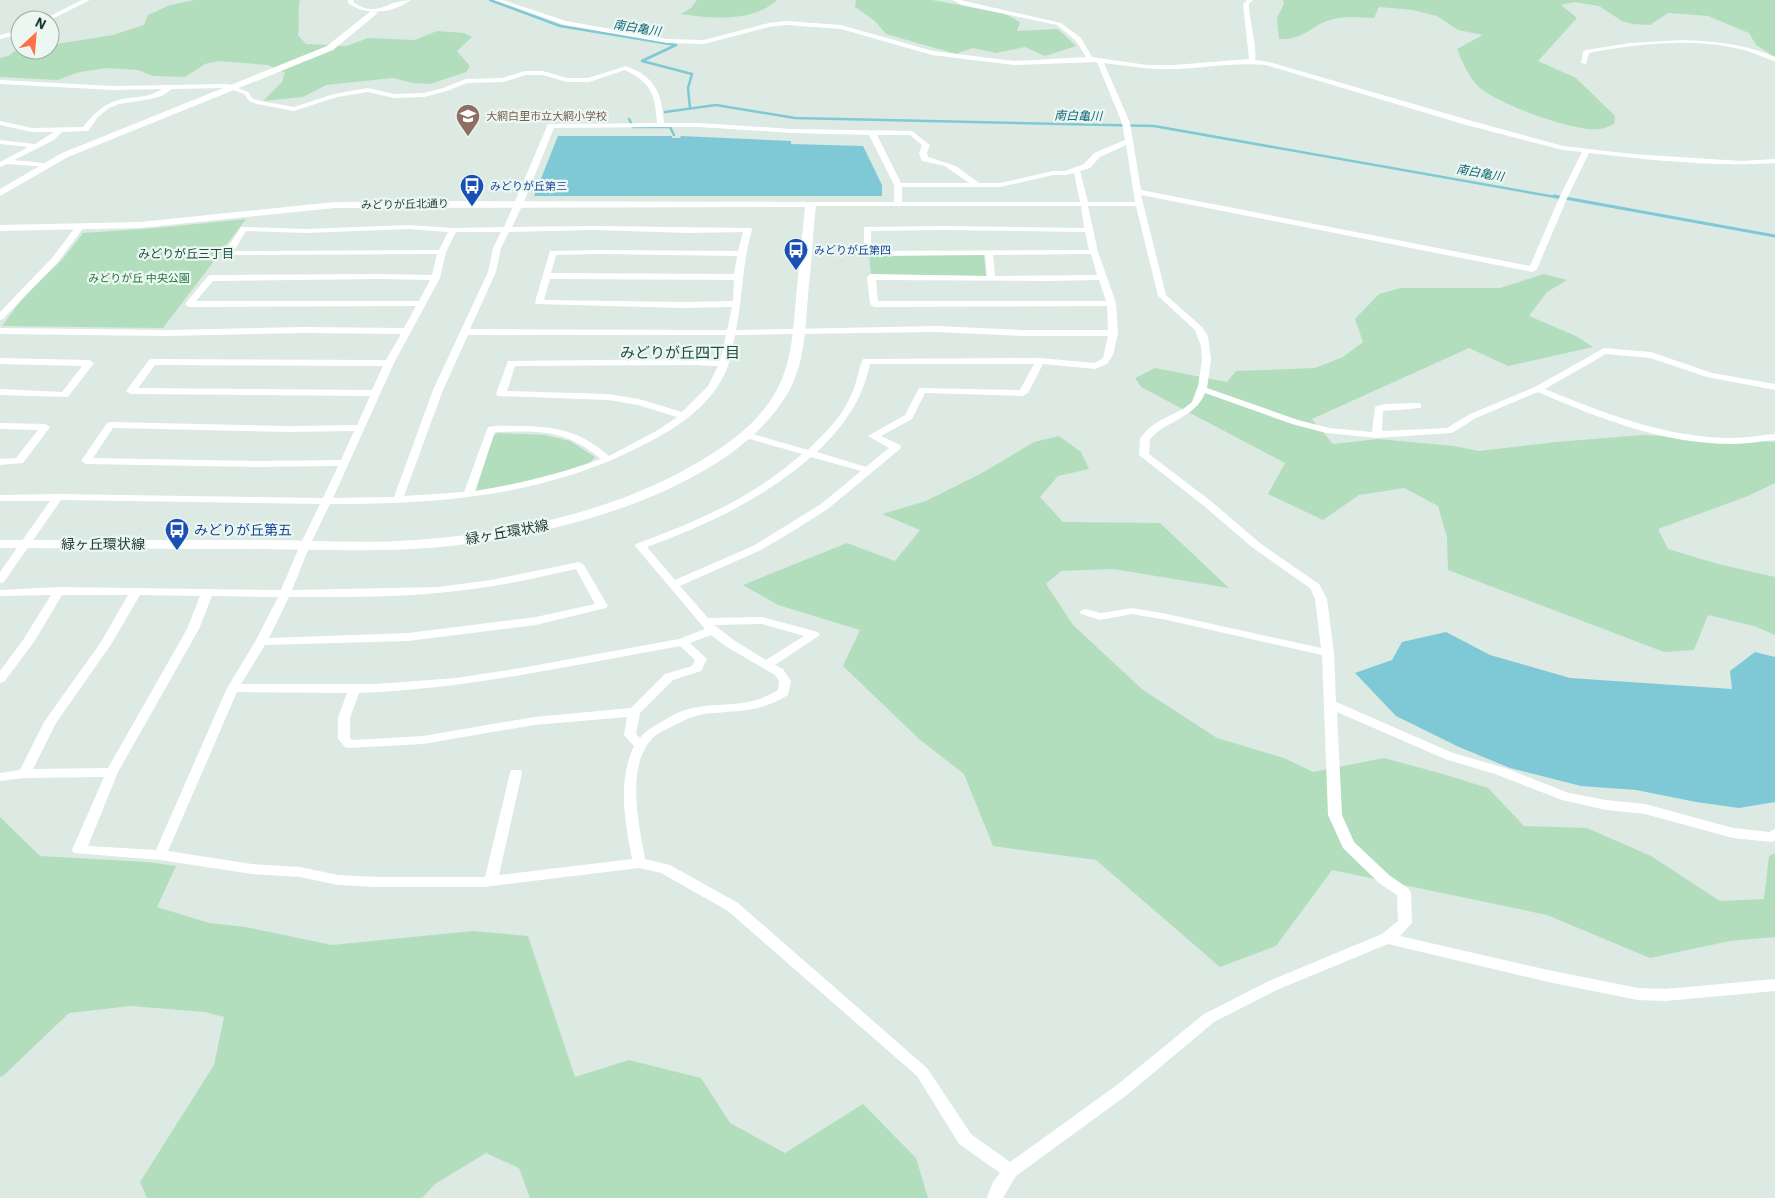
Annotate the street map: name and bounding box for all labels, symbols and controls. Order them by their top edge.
north arrow [10,10,60,60]
text: N [32,13,49,34]
water label: 南白亀川 [612,16,664,39]
school or university icon: 大網白里市立大網小学校 [455,103,481,137]
water label: 南白亀川 [1054,108,1104,123]
place label: 大網白里市立大網小学校 [486,109,607,123]
water label: 南白亀川 [1455,161,1507,184]
bus stop icon: みどりが丘第三 [459,173,485,207]
place label: みどりが丘第三 [490,179,567,193]
street label: みどりが丘北通り [361,196,449,212]
bus stop icon: みどりが丘第四 [783,237,809,271]
place label: みどりが丘第四 [814,243,891,257]
district label: みどりが丘三丁目 [138,246,234,261]
park label: みどりが丘 中央公園 [88,271,190,285]
district label: みどりが丘四丁目 [620,343,740,362]
street label: 緑ヶ丘環状線 [464,516,550,548]
bus stop icon: みどりが丘第五 [164,517,190,551]
place label: みどりが丘第五 [194,521,292,539]
street label: 緑ヶ丘環状線 [61,535,145,553]

